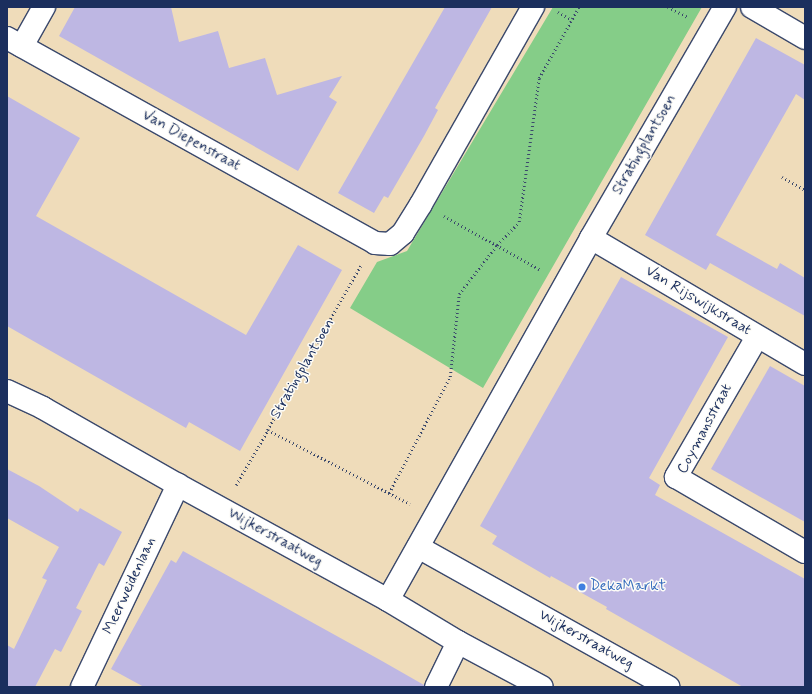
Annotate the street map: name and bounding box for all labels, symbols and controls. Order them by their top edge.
street label: Stratingplantsoen [609,92,681,198]
street label: Van Diepenstraat [138,106,244,176]
street label: Van Rijswijkstraat [643,263,753,339]
street label: Stratingplantsoen [267,316,339,422]
street label: Coymansstraat [674,381,736,477]
street label: Wijkerstraatweg [224,505,326,571]
street label: Meerweidenlaan [100,535,160,637]
place label: DekaMarkt [590,578,666,596]
marker: DekaMarkt [577,582,587,592]
street label: Wijkerstraatweg [535,607,637,673]

